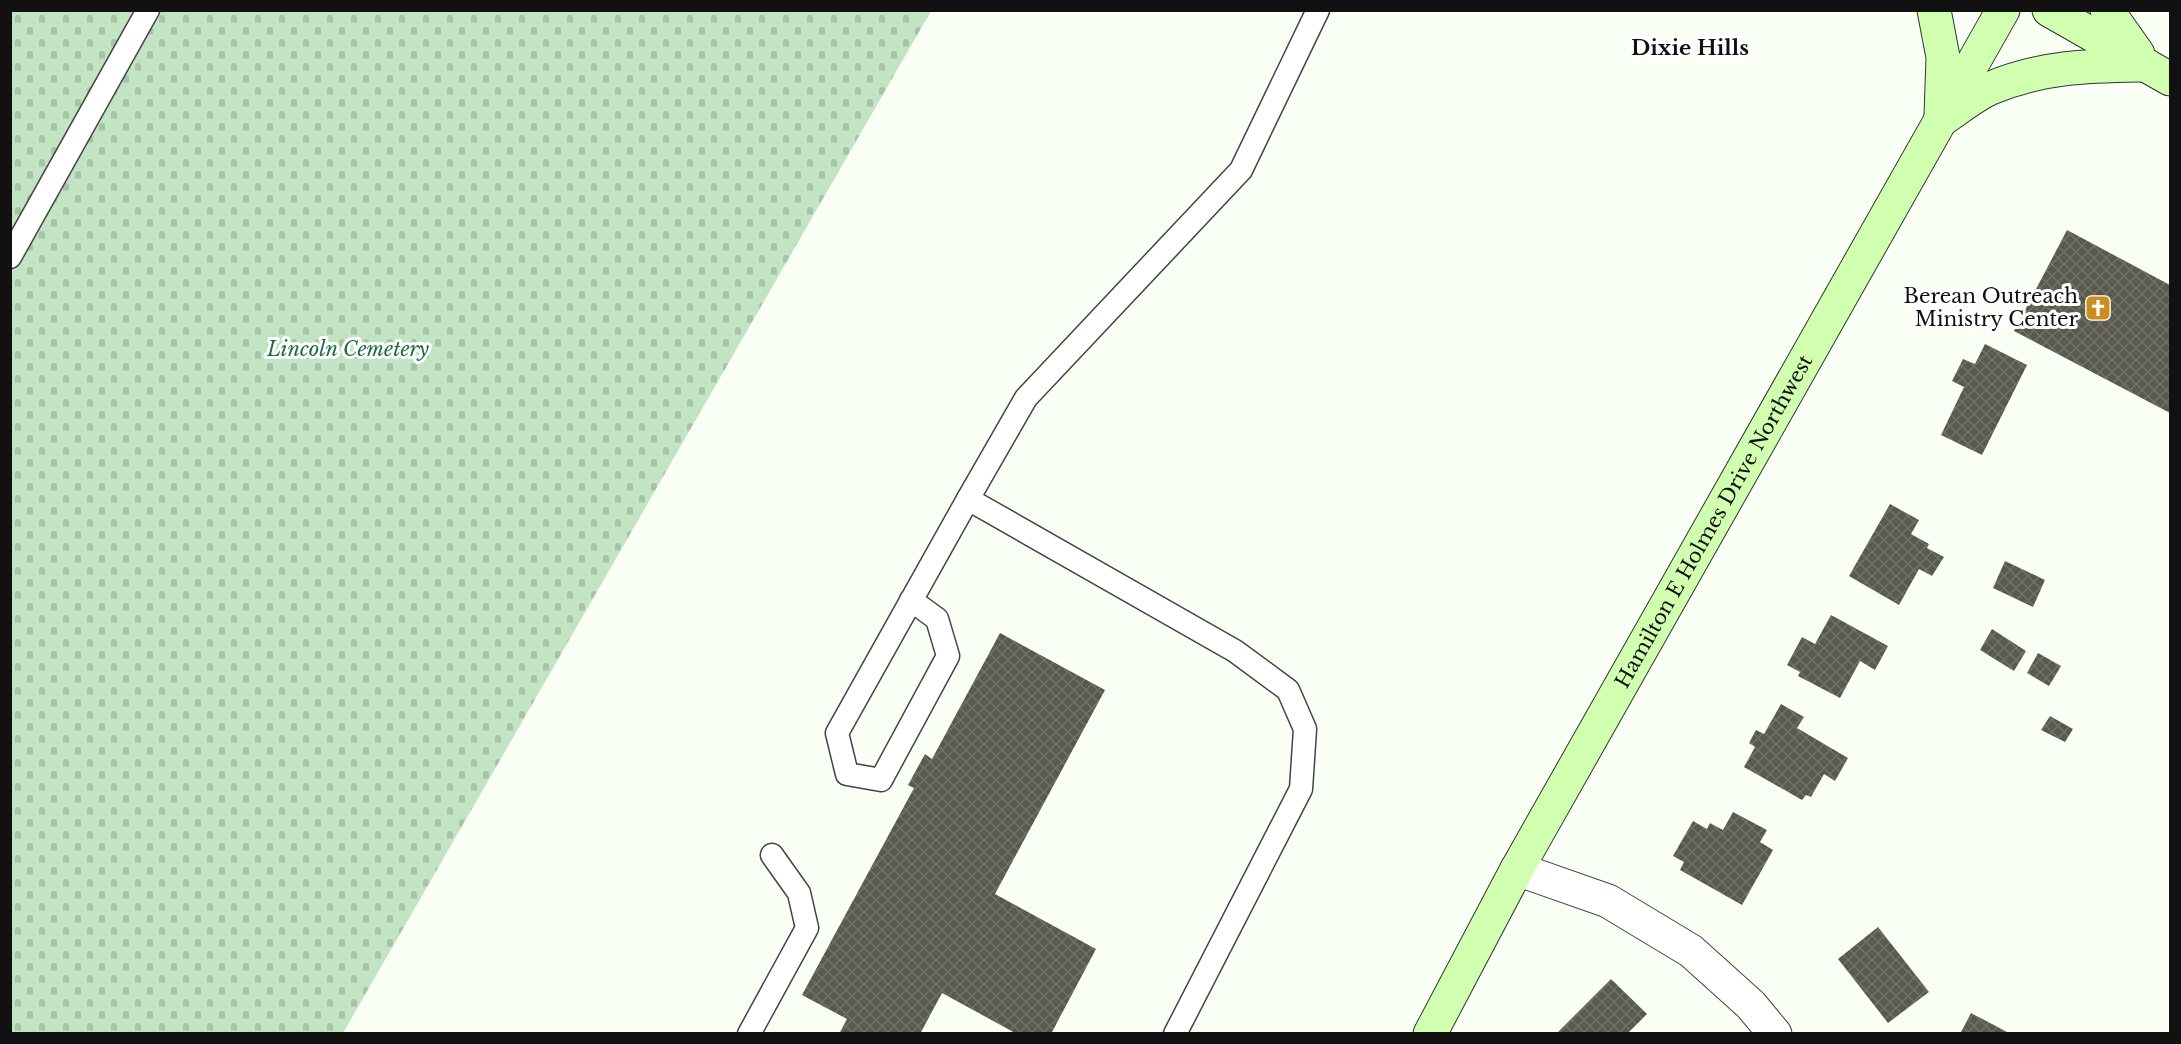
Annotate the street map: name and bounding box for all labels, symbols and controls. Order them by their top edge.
district label: Dixie Hills [1631,35,1749,61]
place label: Berean Outreach Ministry Center [1904,284,2078,331]
church icon: Berean Outreach Ministry Center [2083,293,2113,323]
park label: Lincoln Cemetery [266,337,430,361]
street label: Hamilton E Holmes Drive Northwest [1610,350,1818,692]

